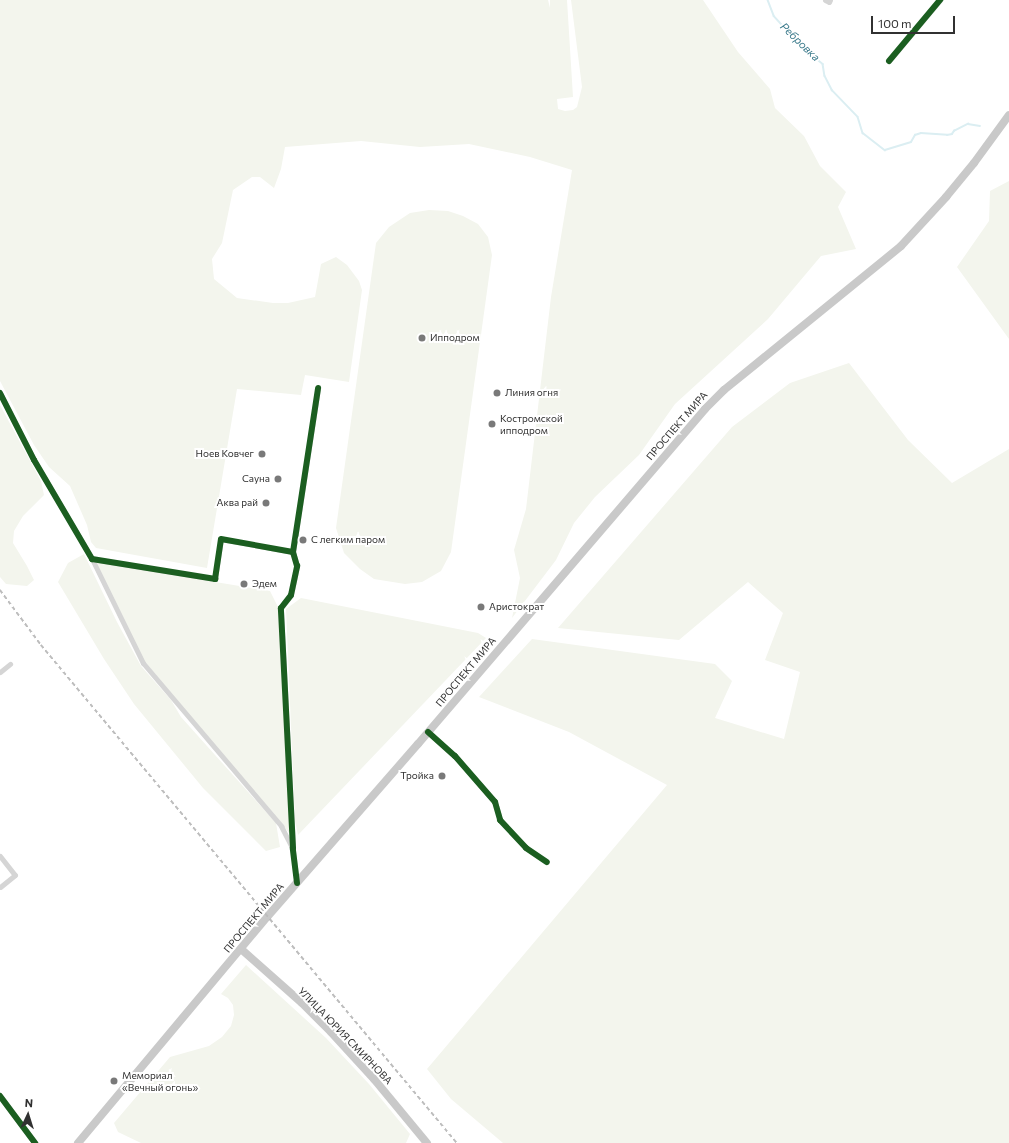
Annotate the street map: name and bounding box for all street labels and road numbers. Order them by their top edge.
street label: ПРОСПЕКТ МИРА [644,389,710,463]
street label: ПРОСПЕКТ МИРА [433,635,499,709]
street label: ПРОСПЕКТ МИРА [221,881,287,955]
street label: УЛИЦА ЮРИЯ СМИРНОВА [296,985,394,1087]

